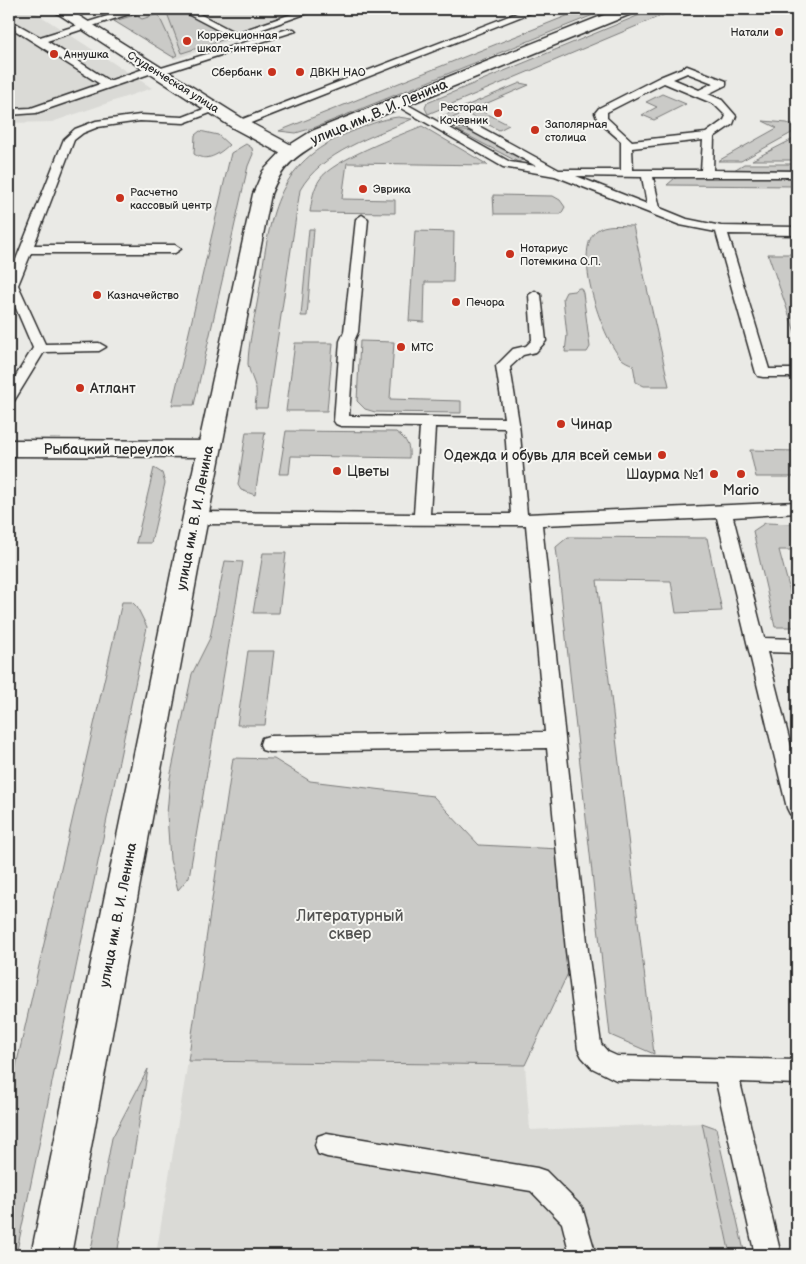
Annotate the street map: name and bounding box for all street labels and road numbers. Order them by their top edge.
street label: Студенческая улица [125,49,222,116]
street label: улица им. В. И. Ленина [308,75,451,149]
street label: Рыбацкий переулок [44,441,175,458]
street label: улица им. В. И. Ленина [173,444,218,592]
street label: улица им. В. И. Ленина [96,841,141,989]

